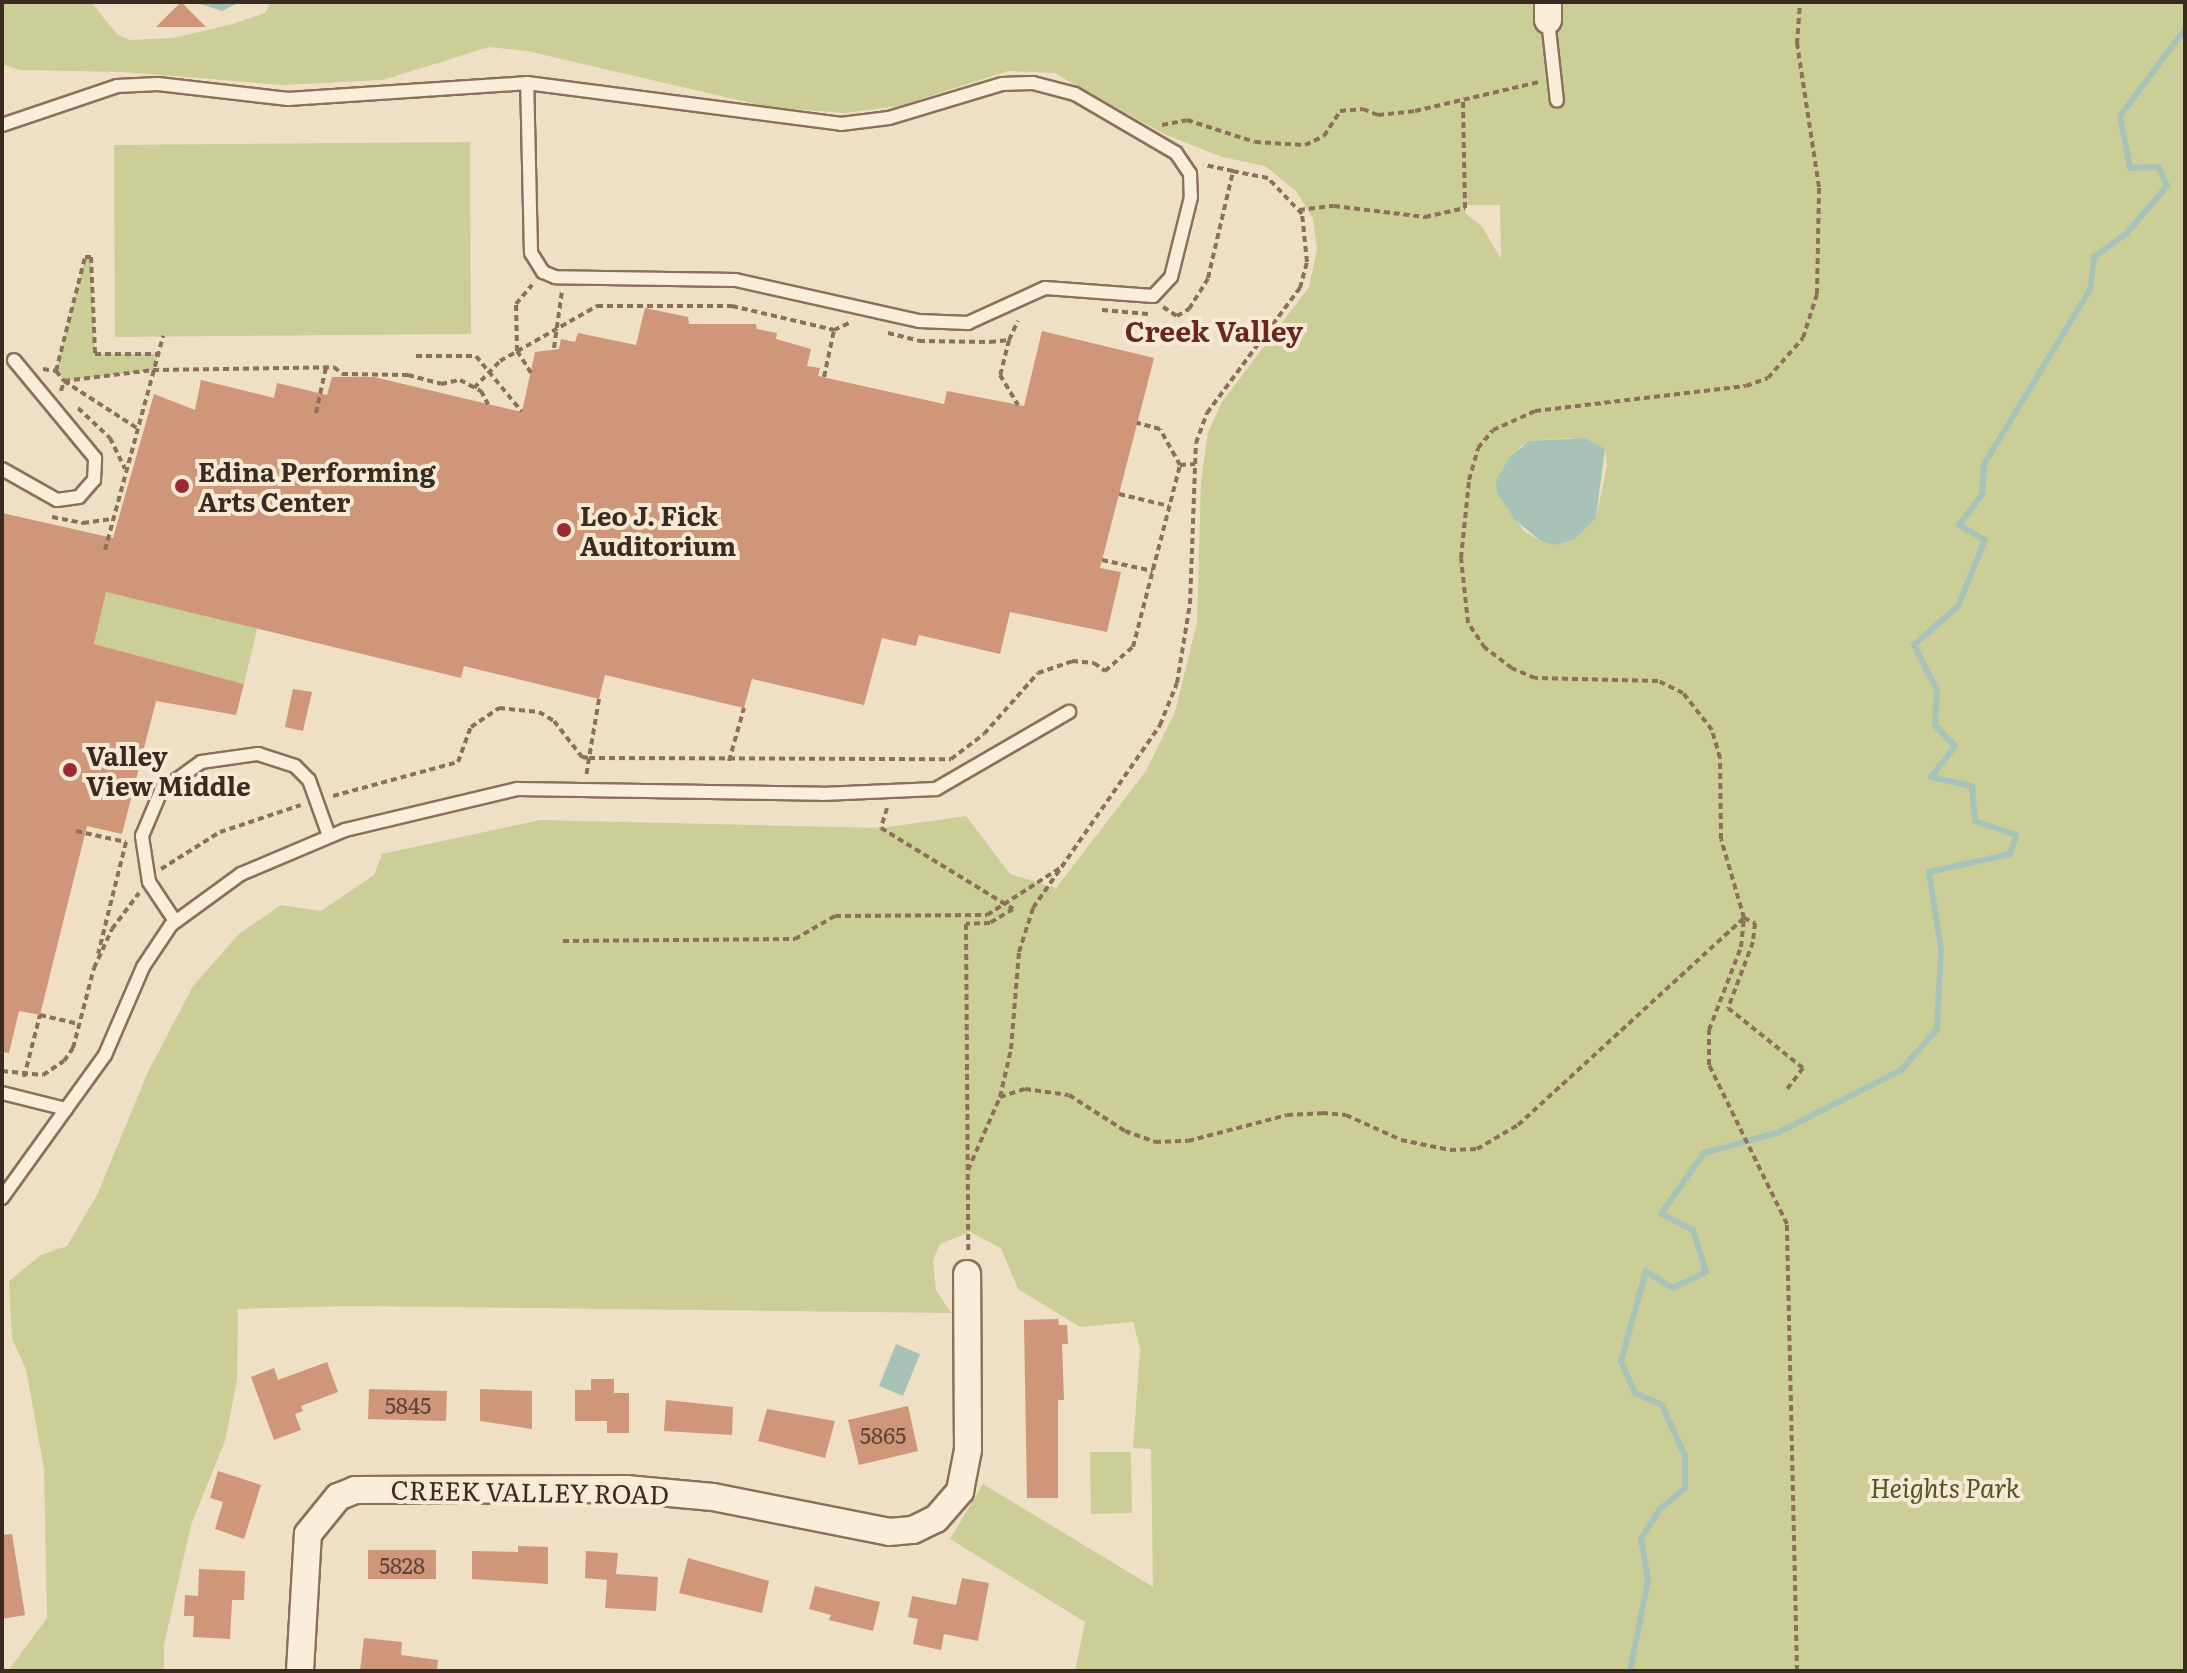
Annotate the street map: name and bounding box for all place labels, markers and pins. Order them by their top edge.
place label: Edina Performing Arts Center [198,455,435,516]
marker: Edina Performing Arts Center [173,477,191,495]
place label: Leo J. Fick Auditorium [580,499,736,560]
marker: Leo J. Fick Auditorium [555,521,573,539]
place label: Valley View Middle [86,739,251,800]
marker: Valley View Middle [61,761,79,779]

